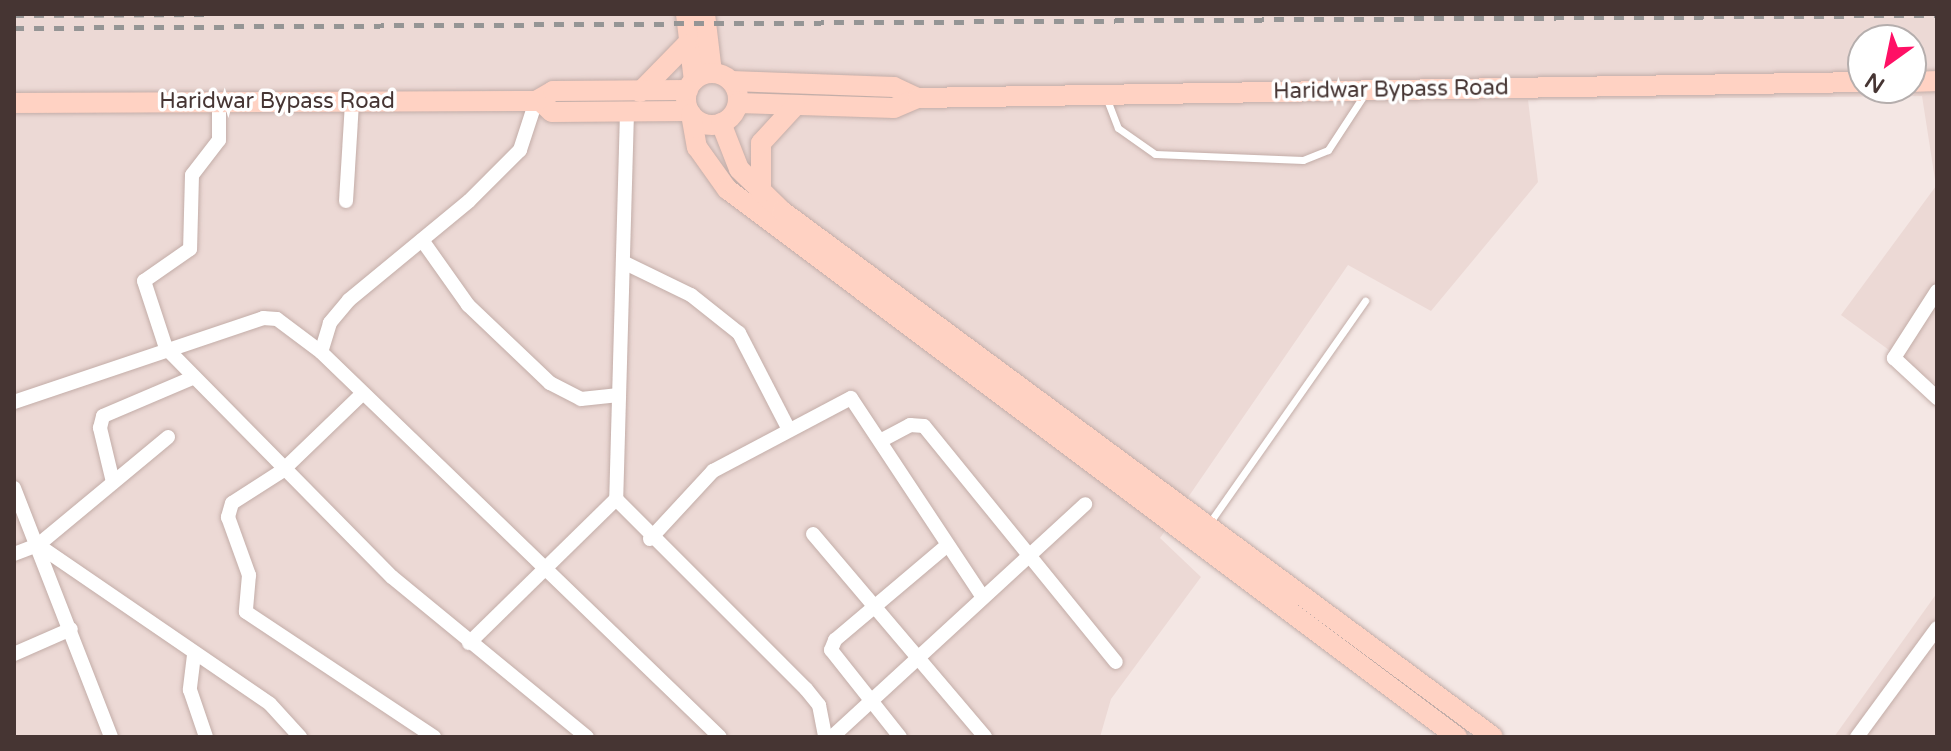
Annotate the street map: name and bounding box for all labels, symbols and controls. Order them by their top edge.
north arrow [1847,24,1927,104]
text: N [1861,67,1890,98]
street label: Haridwar Bypass Road [1273,75,1509,105]
street label: Haridwar Bypass Road [159,89,395,115]

